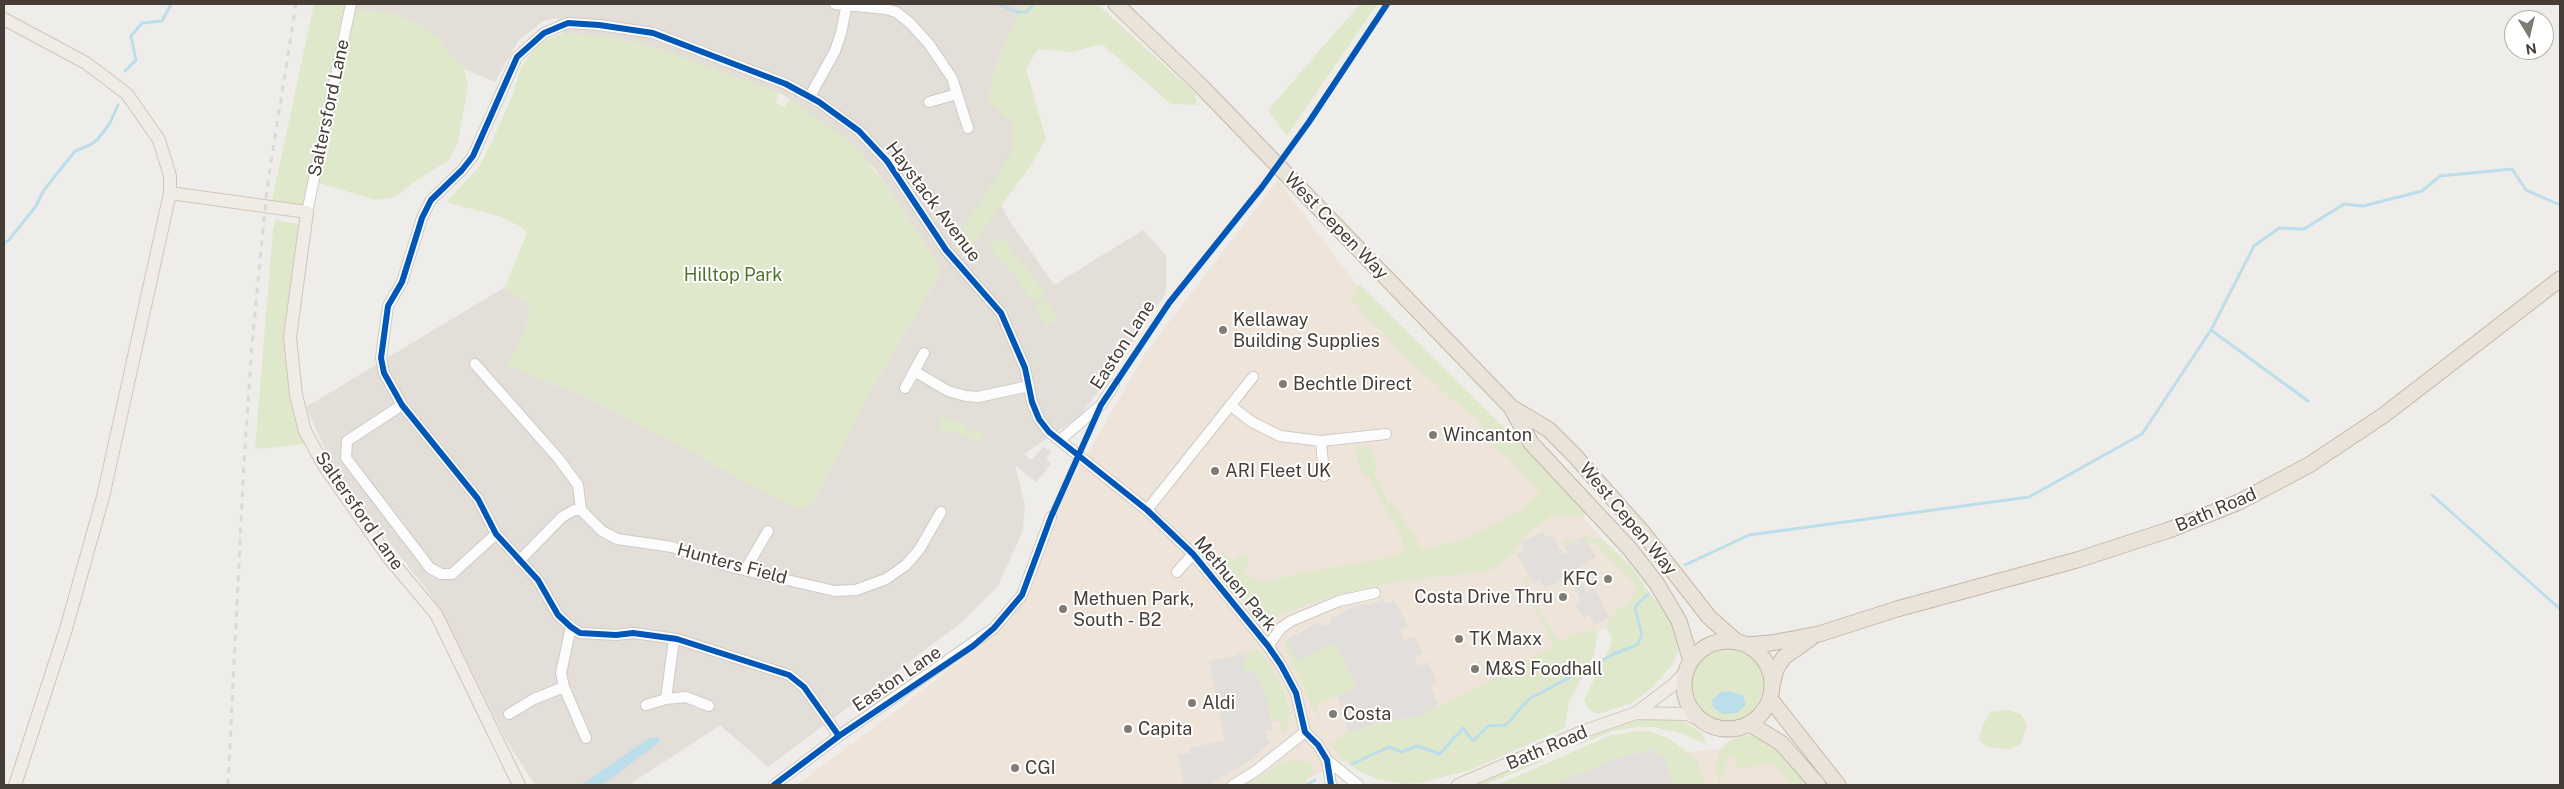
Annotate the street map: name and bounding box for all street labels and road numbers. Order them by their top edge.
street label: Saltersford Lane [304,37,354,179]
street label: Haystack Avenue [881,138,985,266]
street label: West Cepen Way [1279,168,1393,284]
street label: Easton Lane [1086,296,1160,394]
street label: Saltersford Lane [310,448,408,574]
street label: West Cepen Way [1575,458,1681,580]
street label: Bath Road [2172,483,2260,537]
street label: Methuen Park [1189,532,1281,636]
street label: Hunters Field [675,539,789,589]
street label: Easton Lane [849,641,945,717]
street label: Bath Road [1503,721,1591,775]

